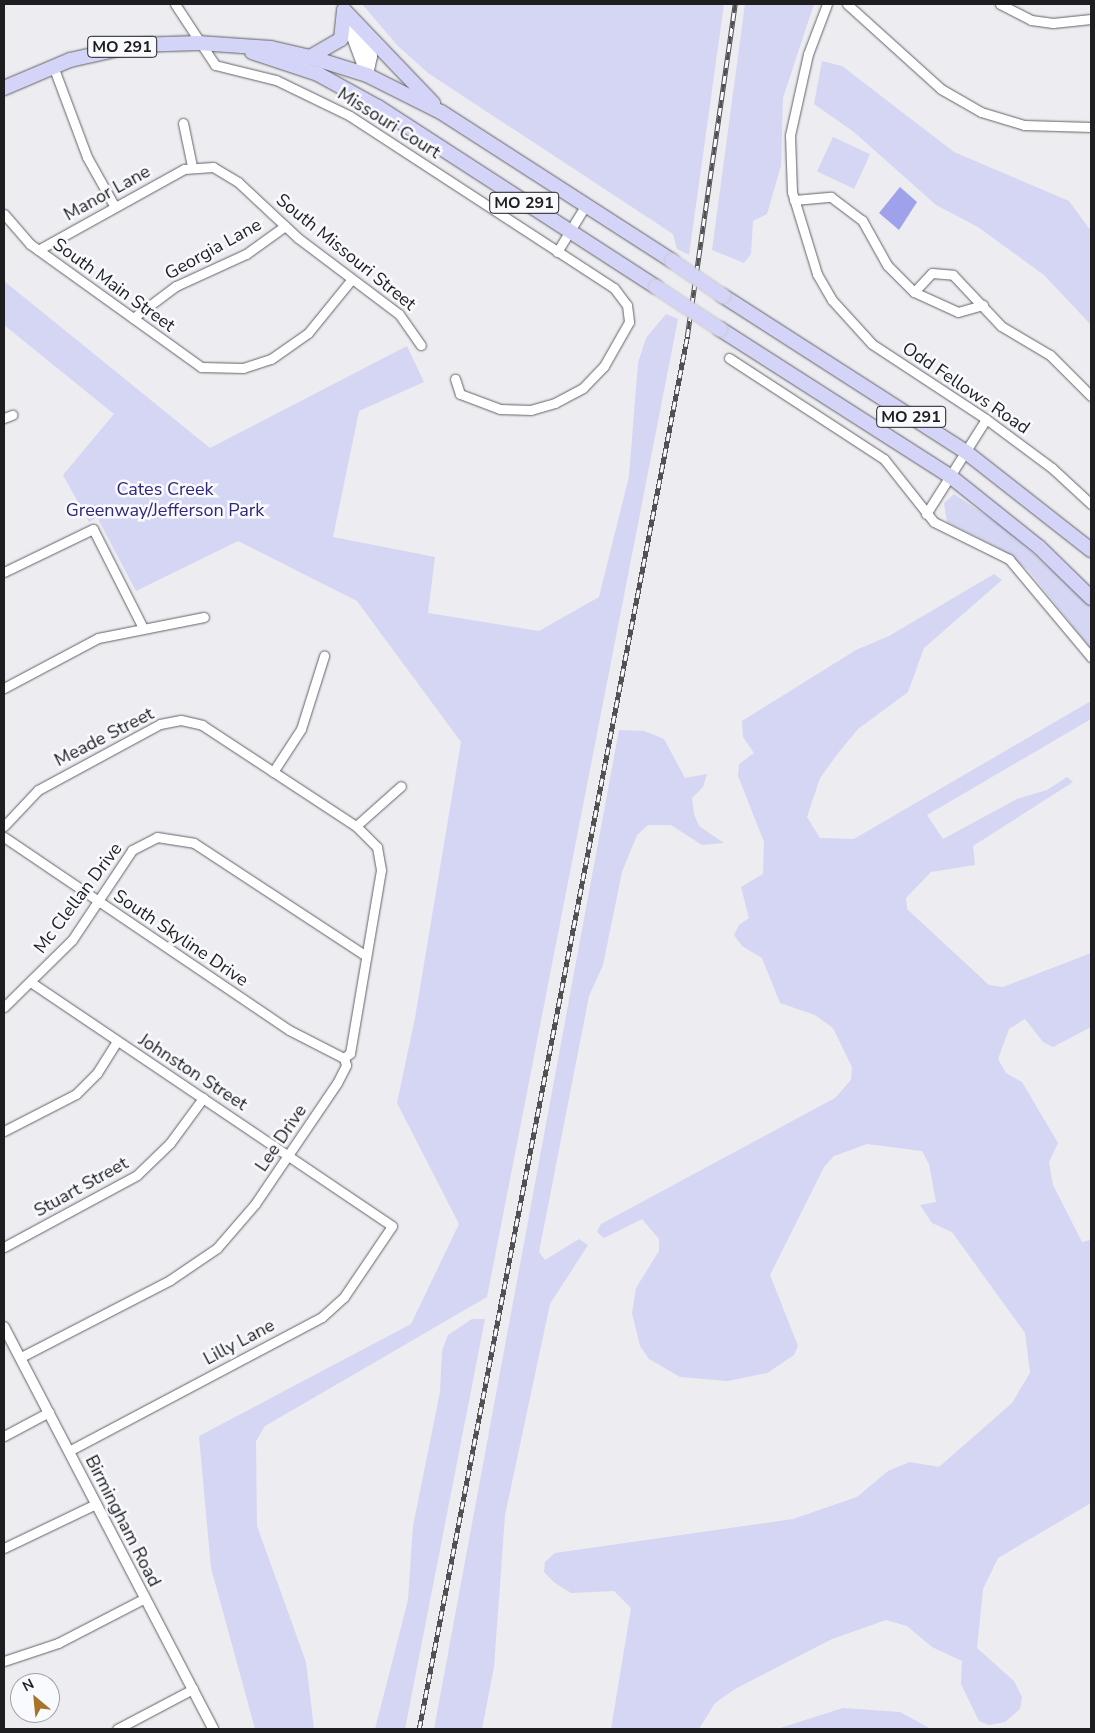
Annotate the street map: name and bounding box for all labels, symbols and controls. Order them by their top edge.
road number: MO 291 [87,34,157,61]
street label: Missouri Court [334,83,444,163]
street label: Manor Lane [60,160,154,226]
street label: South Missouri Street [272,189,420,315]
road number: MO 291 [489,190,559,217]
street label: Georgia Lane [161,214,265,284]
street label: South Main Street [49,234,179,336]
street label: Odd Fellows Road [898,337,1034,439]
road number: MO 291 [876,404,946,431]
park label: Cates Creek Greenway/Jefferson Park [66,479,264,522]
street label: Meade Street [51,703,157,771]
street label: Mc Clellan Drive [29,838,127,958]
street label: South Skyline Drive [109,885,253,991]
street label: Johnston Street [135,1029,251,1115]
street label: Lee Drive [251,1100,311,1176]
street label: Stuart Street [30,1152,132,1222]
street label: Lilly Lane [200,1314,278,1370]
street label: Birmingham Road [81,1452,165,1590]
north arrow [10,1673,60,1723]
text: N [19,1674,37,1696]

